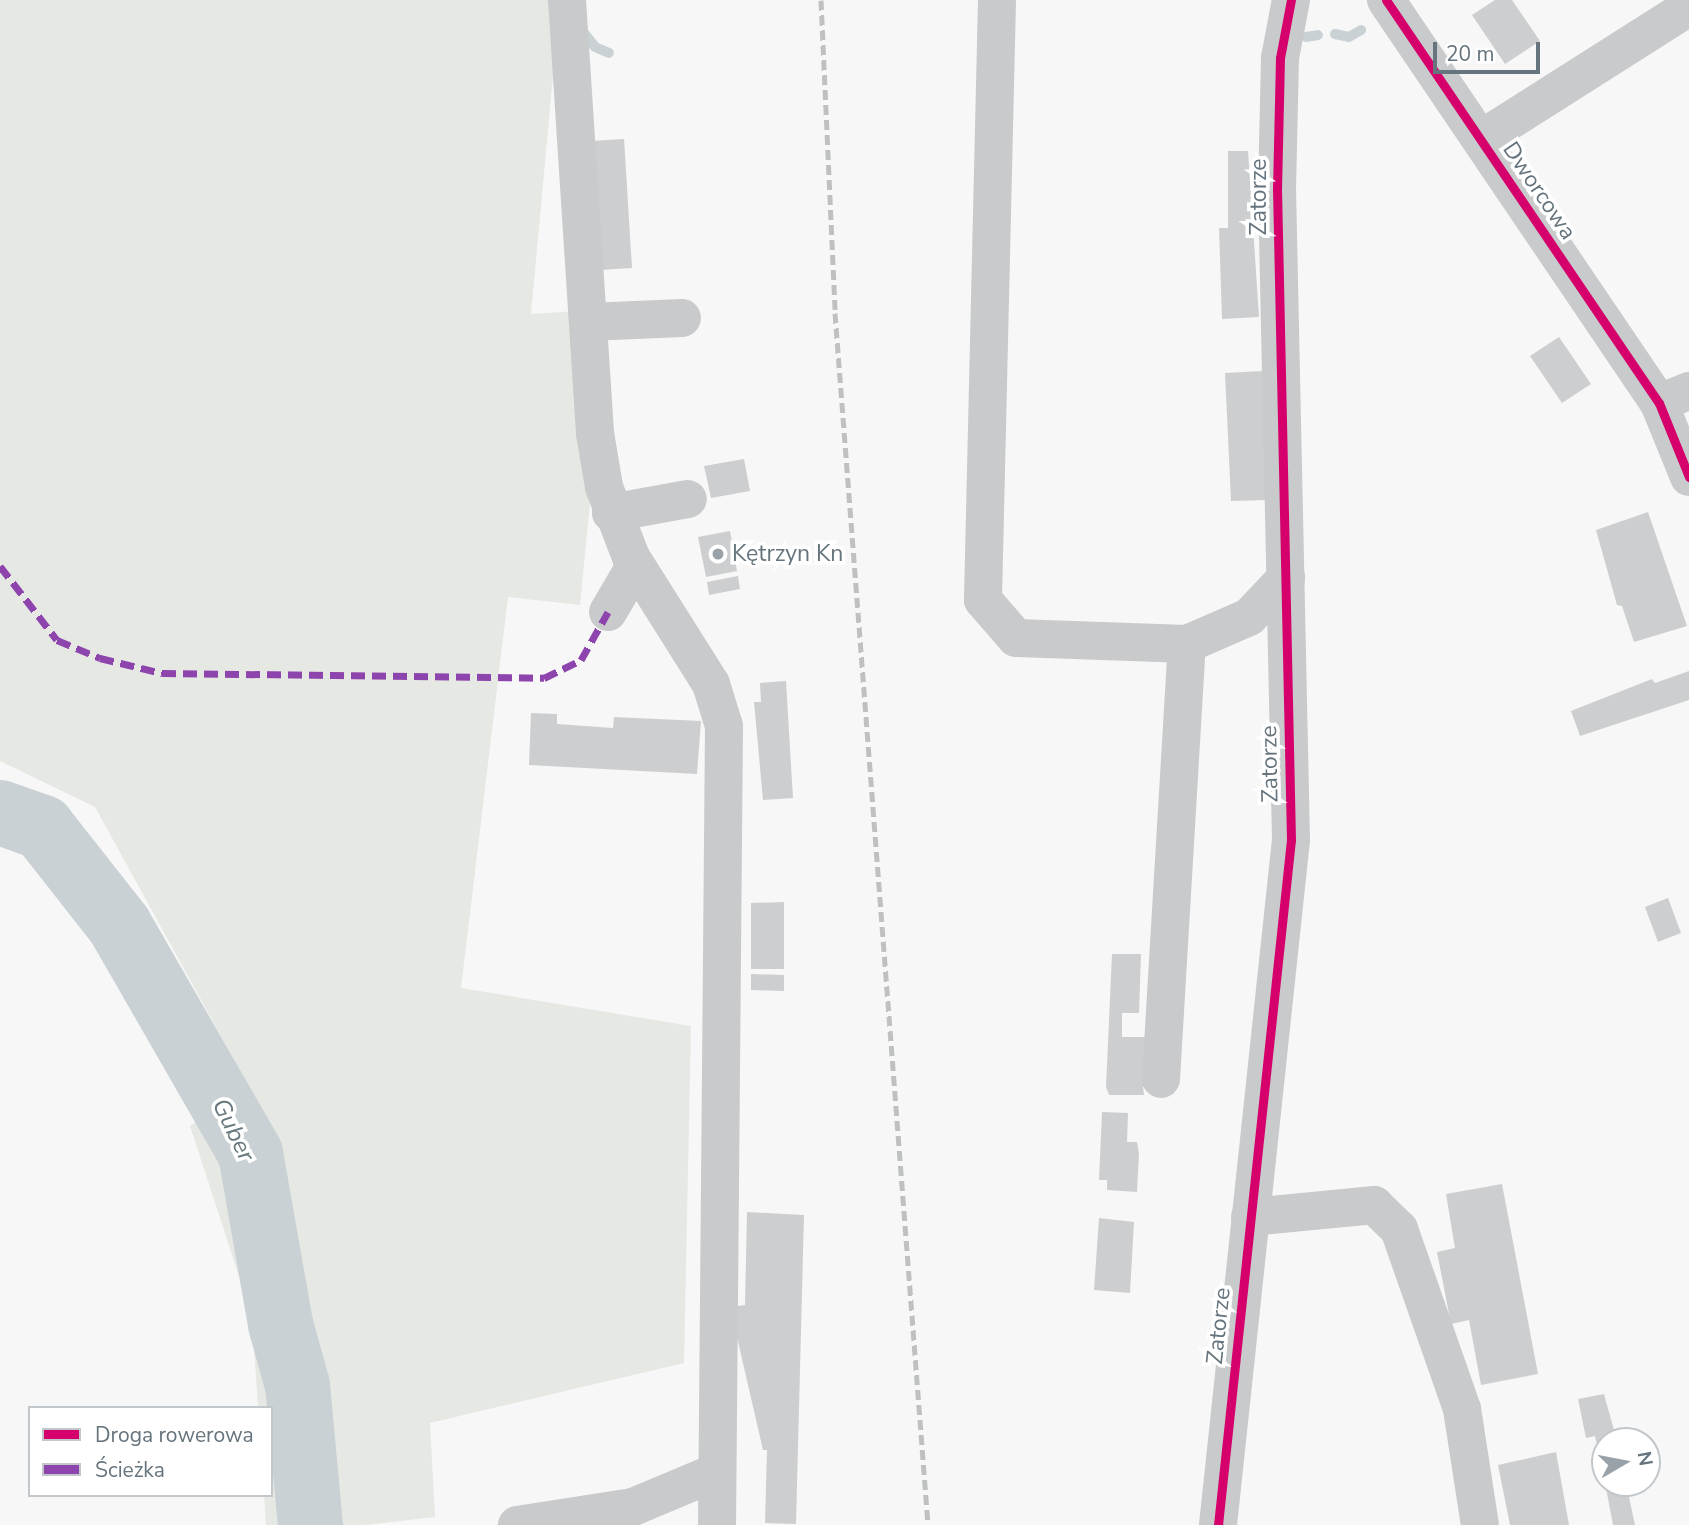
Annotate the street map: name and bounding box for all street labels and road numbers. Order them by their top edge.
street label: Dworcowa [1496,137,1582,245]
street label: Zatorze [1245,158,1273,236]
street label: Zatorze [1256,725,1284,803]
street label: Zatorze [1201,1286,1237,1366]

